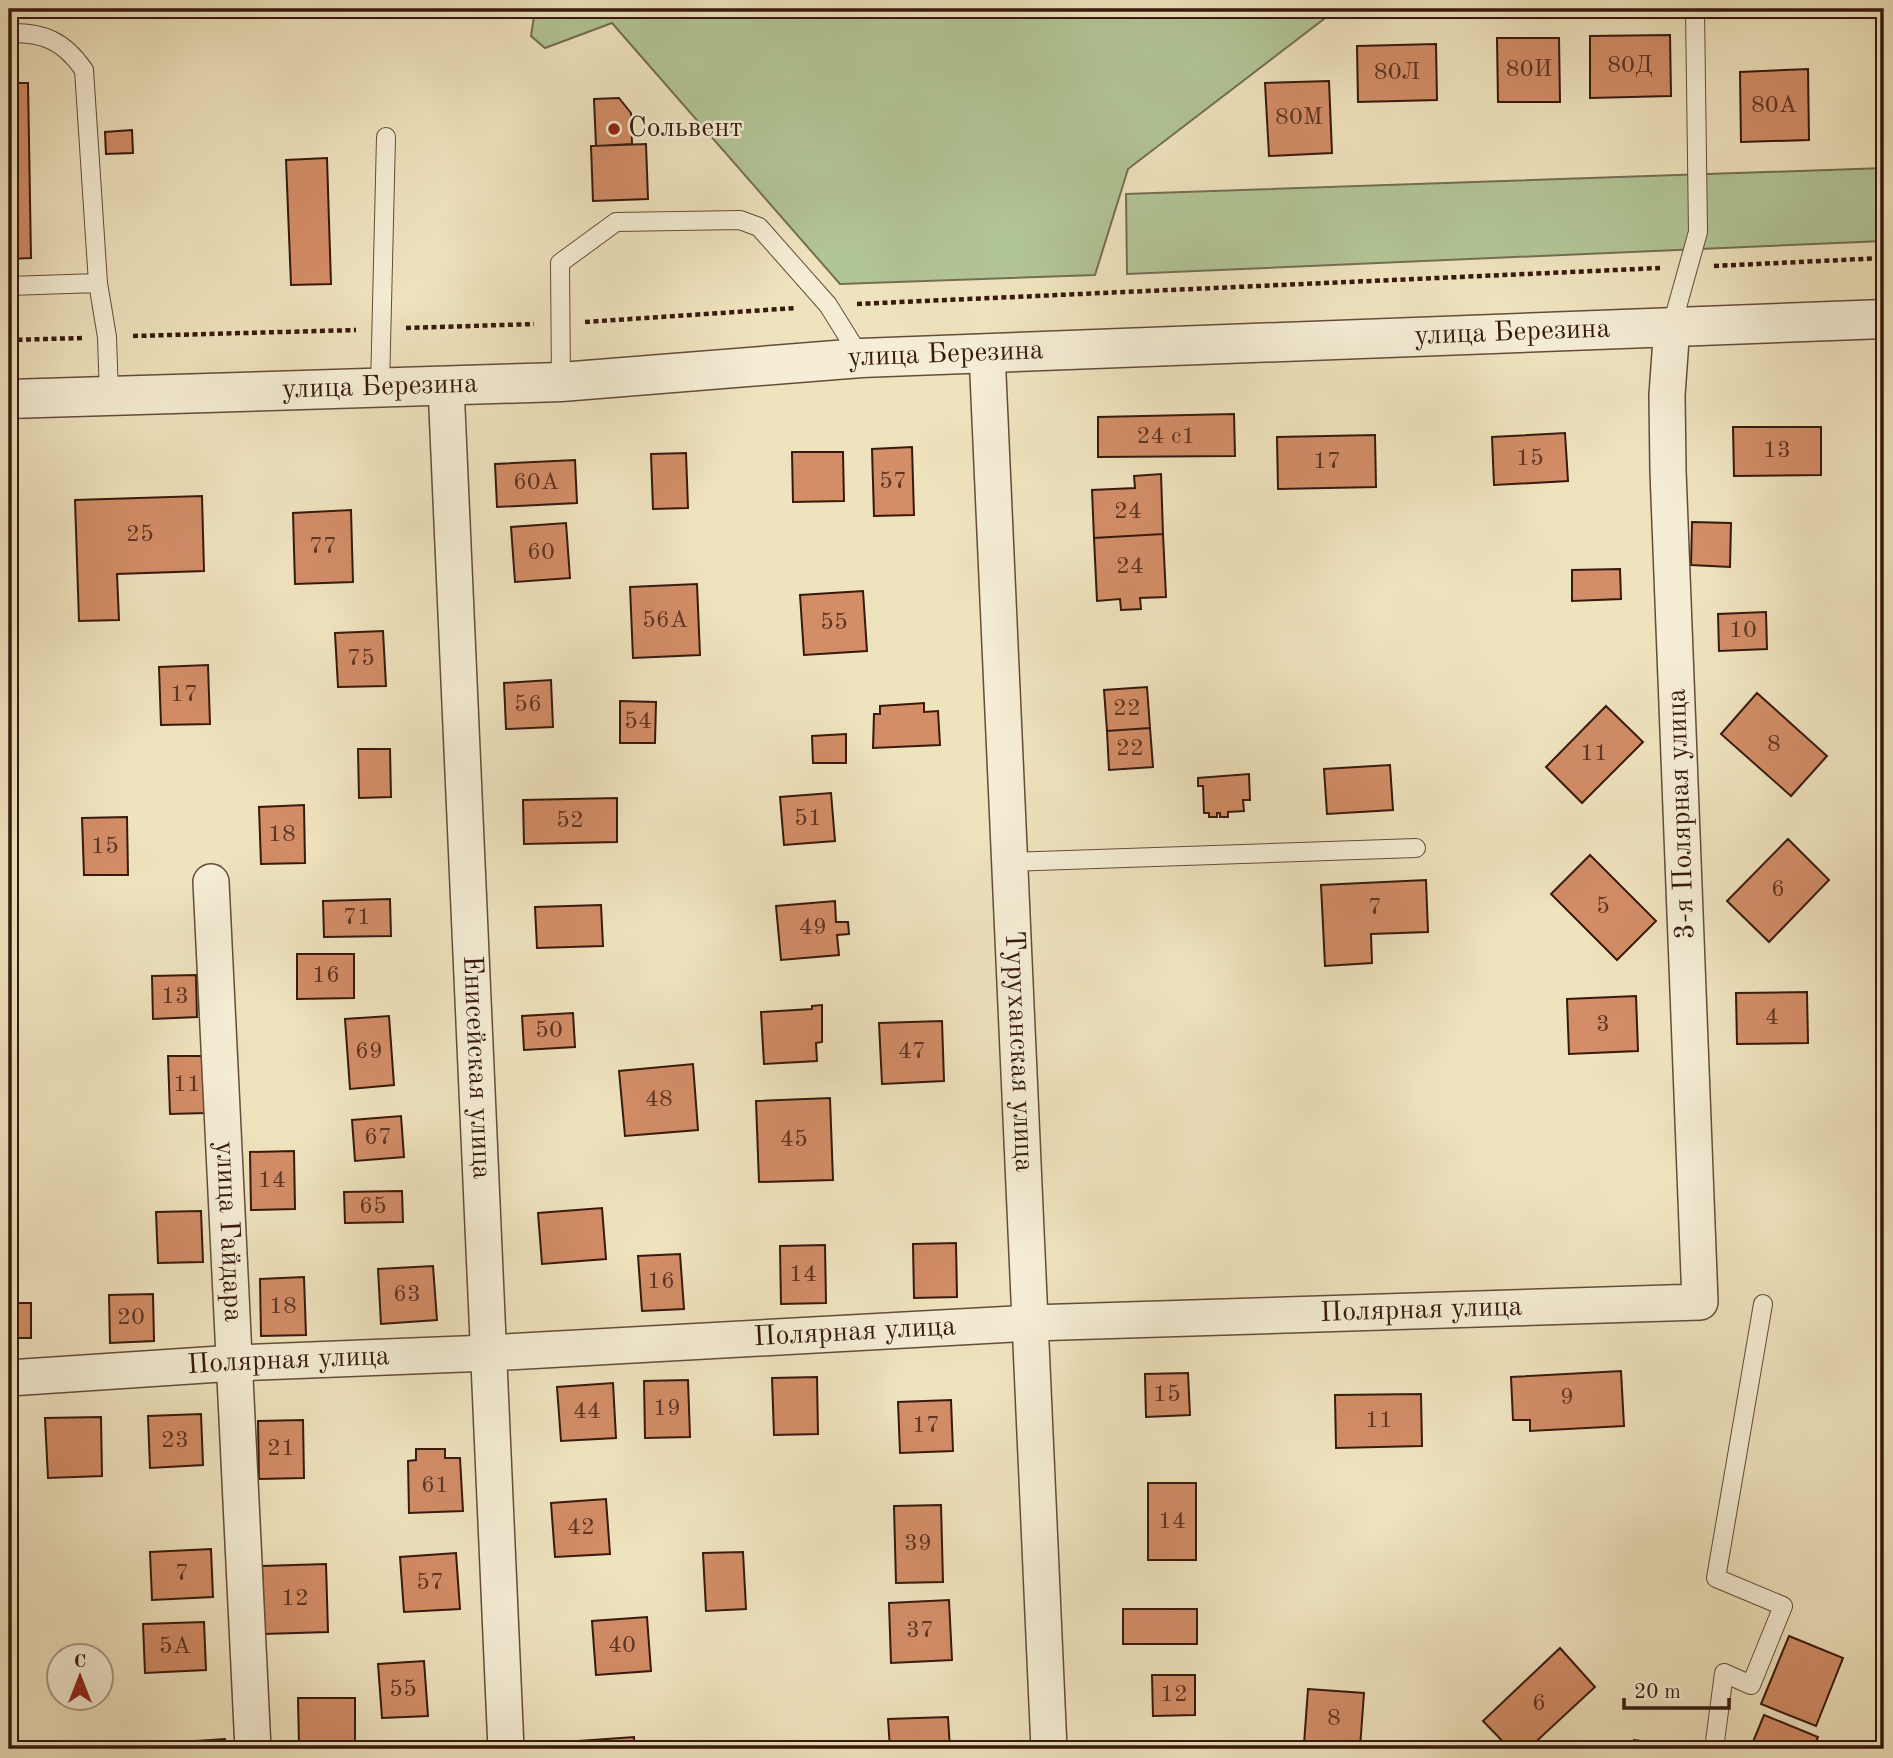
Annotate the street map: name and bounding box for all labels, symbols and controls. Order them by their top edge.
house number: 80Д [1607,54,1653,78]
house number: 80И [1506,58,1552,82]
house number: 80Л [1374,61,1420,85]
house number: 80А [1751,94,1797,118]
house number: 80М [1275,106,1323,130]
place label: Сольвент [628,115,743,143]
marker: Сольвент [606,121,622,137]
street label: улица Березина [1414,315,1611,351]
street label: улица Березина [847,337,1044,373]
street label: улица Березина [281,371,478,405]
house number: 24 с1 [1137,425,1195,449]
house number: 13 [1763,439,1791,463]
house number: 15 [1516,447,1544,471]
house number: 17 [1313,450,1341,474]
house number: 57 [879,470,907,494]
house number: 60А [513,471,559,495]
house number: 24 [1114,500,1142,524]
house number: 25 [126,523,154,547]
house number: 77 [309,535,337,559]
house number: 60 [527,541,555,565]
house number: 24 [1116,555,1144,579]
house number: 56А [642,609,688,633]
house number: 55 [820,611,848,635]
house number: 10 [1729,619,1757,643]
house number: 75 [347,647,375,671]
house number: 17 [170,683,198,707]
street label: 3-я Полярная улица [1664,688,1700,940]
house number: 56 [514,693,542,717]
house number: 22 [1113,697,1141,721]
house number: 54 [624,710,652,734]
house number: 8 [1767,733,1781,757]
house number: 22 [1116,737,1144,761]
house number: 11 [1580,742,1608,766]
house number: 51 [794,807,822,831]
house number: 52 [556,809,584,833]
house number: 18 [268,823,296,847]
house number: 15 [91,835,119,859]
house number: 6 [1771,878,1785,902]
house number: 5 [1596,895,1610,919]
house number: 7 [1368,896,1382,920]
house number: 71 [343,906,371,930]
house number: 49 [799,916,827,940]
street label: Туруханская улица [999,930,1037,1173]
street label: Енисейская улица [457,955,495,1180]
house number: 16 [312,964,340,988]
house number: 13 [161,985,189,1009]
house number: 4 [1765,1006,1779,1030]
house number: 3 [1596,1013,1610,1037]
house number: 50 [535,1019,563,1043]
house number: 69 [355,1040,383,1064]
house number: 47 [898,1040,926,1064]
house number: 11 [173,1073,201,1097]
house number: 48 [645,1088,673,1112]
house number: 67 [364,1126,392,1150]
house number: 45 [780,1128,808,1152]
street label: улица Гайдара [210,1141,246,1323]
house number: 14 [258,1169,286,1193]
house number: 65 [359,1195,387,1219]
house number: 14 [789,1263,817,1287]
house number: 16 [647,1270,675,1294]
house number: 63 [393,1283,421,1307]
street label: Полярная улица [1320,1294,1523,1328]
house number: 18 [269,1295,297,1319]
house number: 20 [117,1306,145,1330]
street label: Полярная улица [753,1313,957,1352]
street label: Полярная улица [186,1343,390,1380]
house number: 15 [1153,1383,1181,1407]
house number: 9 [1560,1386,1574,1410]
house number: 19 [653,1397,681,1421]
house number: 44 [573,1400,601,1424]
house number: 11 [1365,1409,1393,1433]
house number: 17 [912,1414,940,1438]
house number: 23 [161,1429,189,1453]
house number: 21 [267,1437,295,1461]
house number: 61 [421,1474,449,1498]
house number: 14 [1158,1510,1186,1534]
house number: 42 [567,1516,595,1540]
house number: 39 [904,1532,932,1556]
house number: 7 [175,1562,189,1586]
house number: 57 [416,1571,444,1595]
house number: 12 [281,1587,309,1611]
house number: 37 [906,1619,934,1643]
house number: 40 [608,1634,636,1658]
house number: 5А [159,1635,191,1659]
north arrow [46,1642,116,1712]
text: С [74,1653,86,1672]
scale bar [1624,1667,1728,1711]
house number: 55 [389,1678,417,1702]
text: 20 m [1634,1682,1681,1703]
house number: 12 [1160,1683,1188,1707]
house number: 6 [1532,1692,1546,1716]
house number: 8 [1327,1707,1341,1731]

